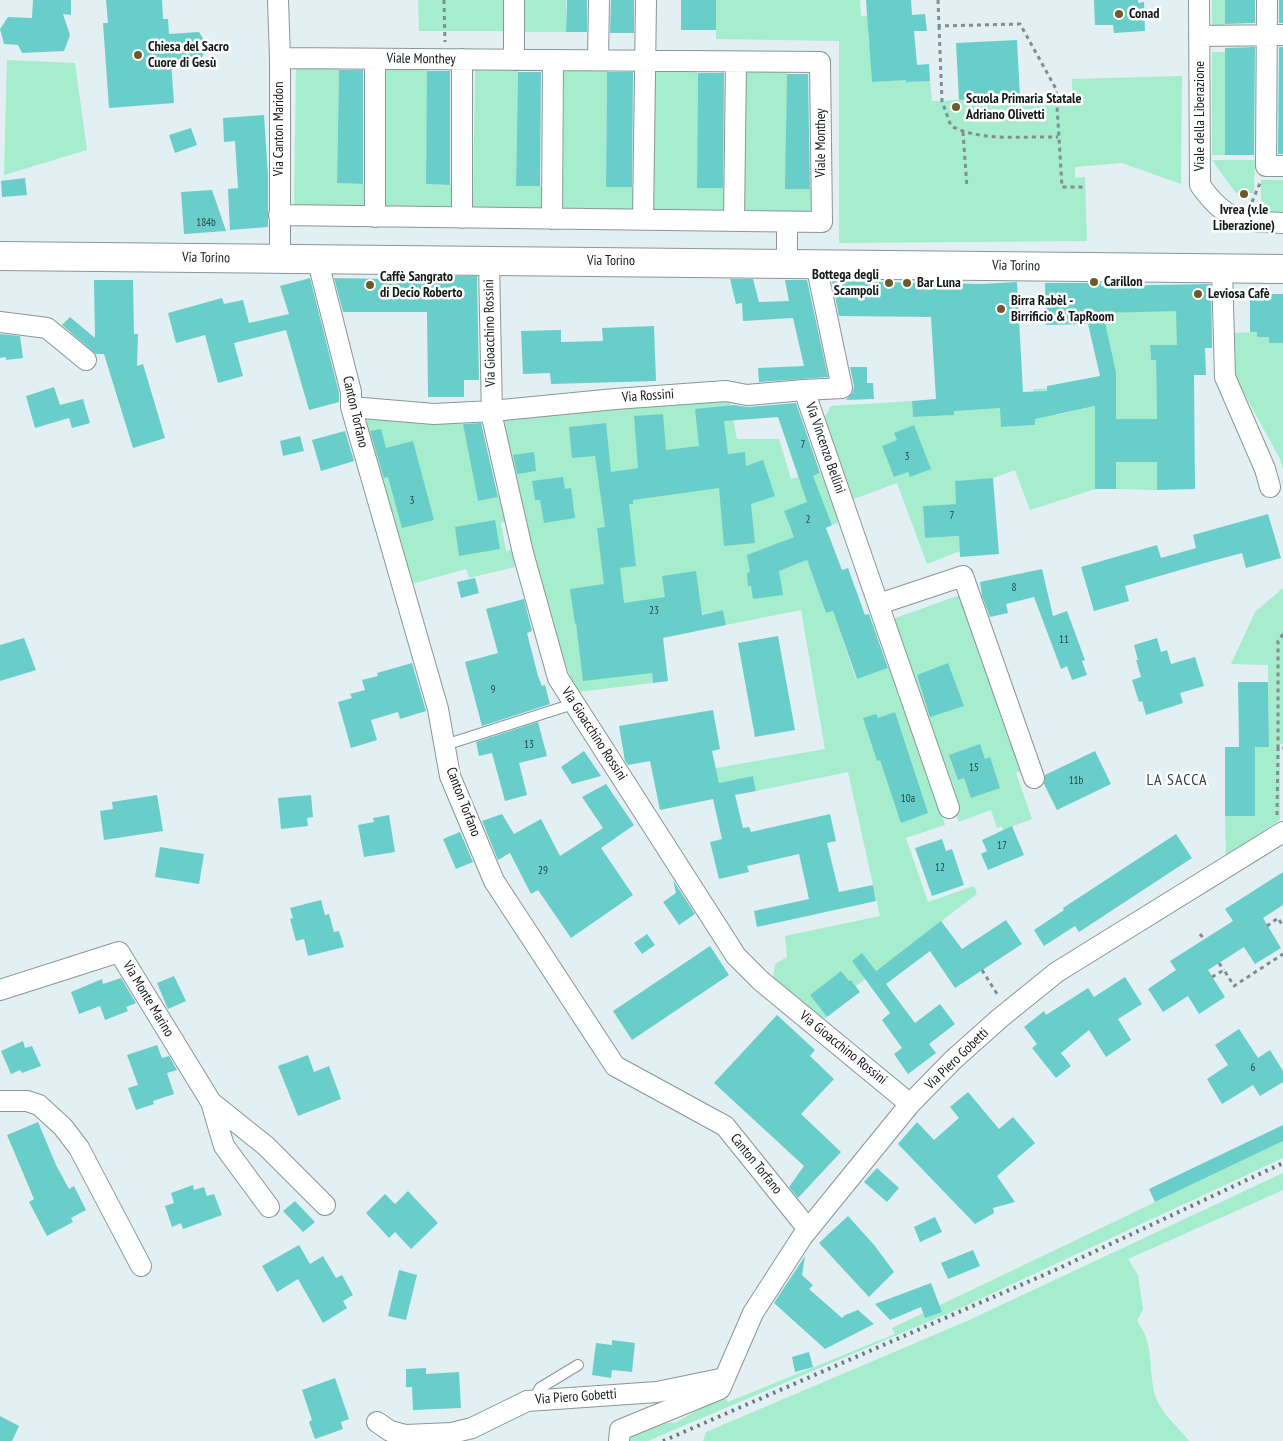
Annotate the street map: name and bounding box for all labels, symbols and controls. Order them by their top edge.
place label: Conad [1129,6,1160,22]
marker: Conad [1113,8,1125,20]
place label: Chiesa del Sacro Cuore di Gesù [148,39,229,72]
marker: Chiesa del Sacro Cuore di Gesù [132,49,144,61]
street label: Viale Monthey [386,50,456,68]
street label: Viale della Liberazione [1192,61,1208,171]
street label: Via Canton Maridon [271,82,287,176]
place label: Scuola Primaria Statale Adriano Olivetti [966,91,1081,124]
marker: Scuola Primaria Statale Adriano Olivetti [950,101,962,113]
street label: Viale Monthey [813,108,829,178]
marker: Ivrea (v.le Liberazione) [1238,188,1250,200]
place label: Ivrea (v.le Liberazione) [1213,202,1275,234]
house number: 184b [196,216,216,230]
street label: Via Torino [182,249,230,267]
street label: Via Torino [587,253,635,269]
street label: Via Torino [992,257,1040,275]
place label: Bottega degli Scampoli [812,267,879,300]
place label: Caffè Sangrato di Decio Roberto [380,269,463,302]
place label: Carillon [1104,274,1143,290]
place label: Bar Luna [917,275,961,291]
marker: Carillon [1088,276,1100,288]
marker: Bottega degli Scampoli [883,277,895,289]
marker: Bar Luna [901,277,913,289]
marker: Caffè Sangrato di Decio Roberto [364,279,376,291]
street label: Via Gioacchino Rossini [481,279,499,387]
place label: Leviosa Cafè [1208,286,1270,302]
marker: Leviosa Cafè [1192,288,1204,300]
place label: Birra Rabèl - Birrificio & TapRoom [1011,293,1114,326]
marker: Birra Rabèl - Birrificio & TapRoom [995,303,1007,315]
street label: Canton Torfano [339,375,371,449]
street label: Via Rossini [621,386,675,406]
street label: Via Vincenzo Bellini [802,400,848,496]
house number: 7 [801,438,805,452]
house number: 3 [905,450,909,464]
house number: 3 [410,494,414,508]
house number: 7 [950,509,954,523]
house number: 2 [806,513,810,527]
house number: 8 [1012,581,1016,595]
house number: 23 [649,604,659,618]
house number: 11 [1059,633,1069,647]
house number: 9 [491,683,495,697]
street label: Via Gioacchino Rossini [558,684,630,784]
house number: 13 [524,738,534,752]
house number: 15 [969,761,979,775]
street label: Canton Torfano [442,765,484,839]
district label: LA SACCA [1145,770,1209,790]
house number: 11b [1069,774,1083,788]
house number: 10a [901,792,915,806]
house number: 17 [997,839,1007,853]
house number: 12 [935,861,945,875]
house number: 29 [538,864,548,878]
street label: Via Monte Marino [119,958,177,1040]
street label: Via Gioacchino Rossini [796,1008,890,1088]
street label: Via Piero Gobetti [922,1025,992,1093]
house number: 6 [1251,1061,1255,1075]
street label: Canton Torfano [727,1130,785,1198]
street label: Via Piero Gobetti [535,1386,617,1408]

